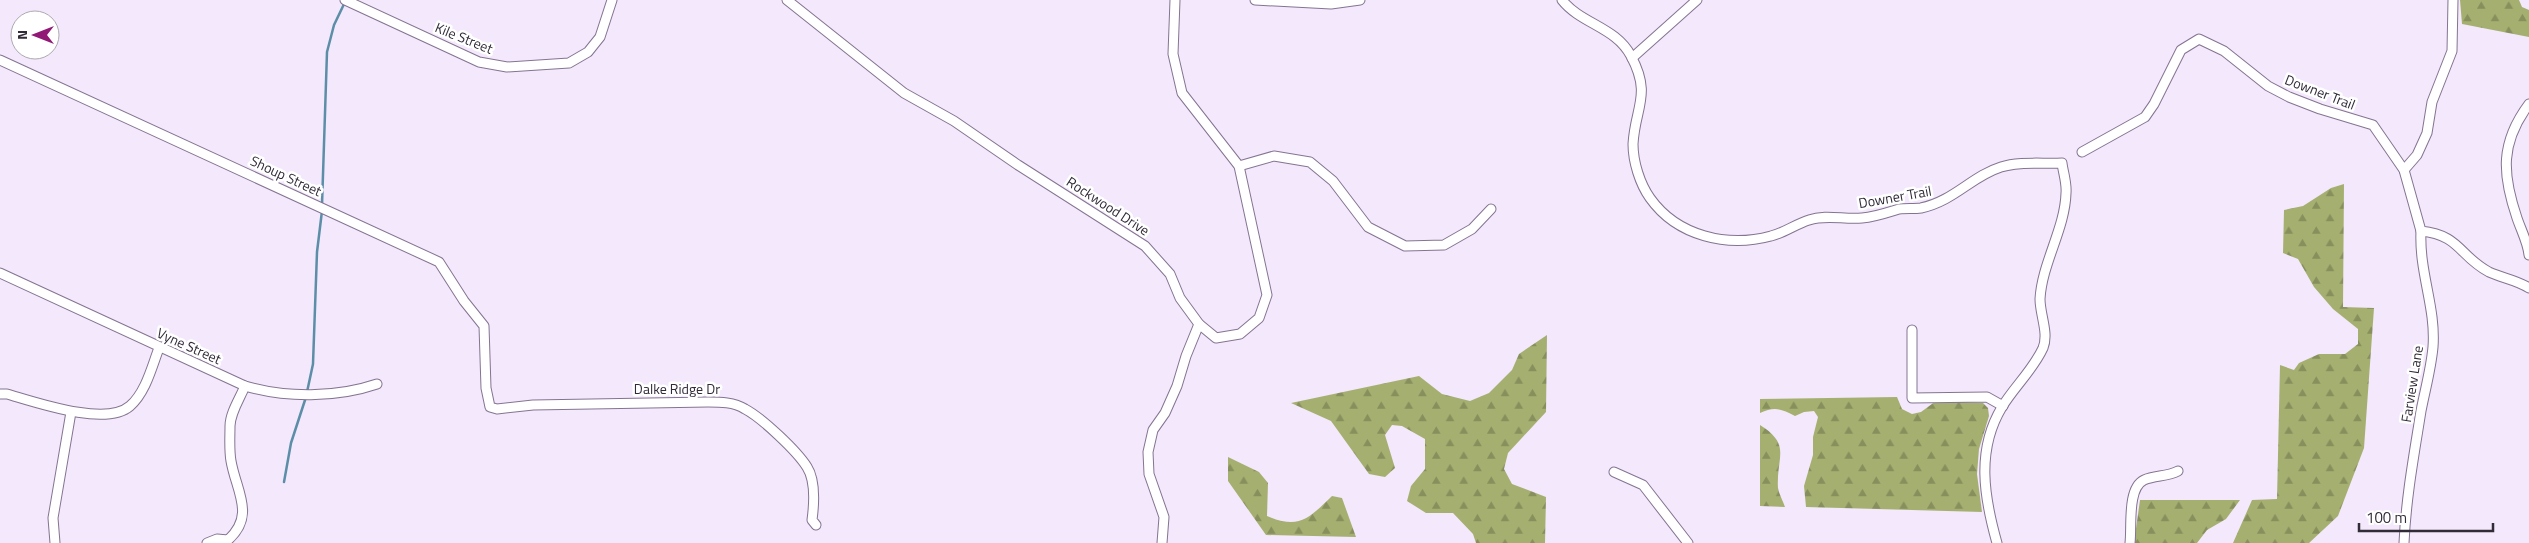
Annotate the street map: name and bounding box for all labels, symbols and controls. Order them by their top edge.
north arrow [10,10,60,60]
street label: Kile Street [432,16,496,59]
text: N [11,30,32,40]
street label: Downer Trail [2282,68,2358,115]
street label: Shoup Street [247,150,325,201]
street label: Rockwood Drive [1063,171,1154,240]
street label: Downer Trail [1857,180,1933,213]
street label: Vyne Street [154,322,225,369]
street label: Farview Lane [2395,344,2428,424]
street label: Dalke Ridge Dr [634,378,720,399]
scale bar [2359,500,2493,532]
text: 100 m [2366,506,2407,529]

